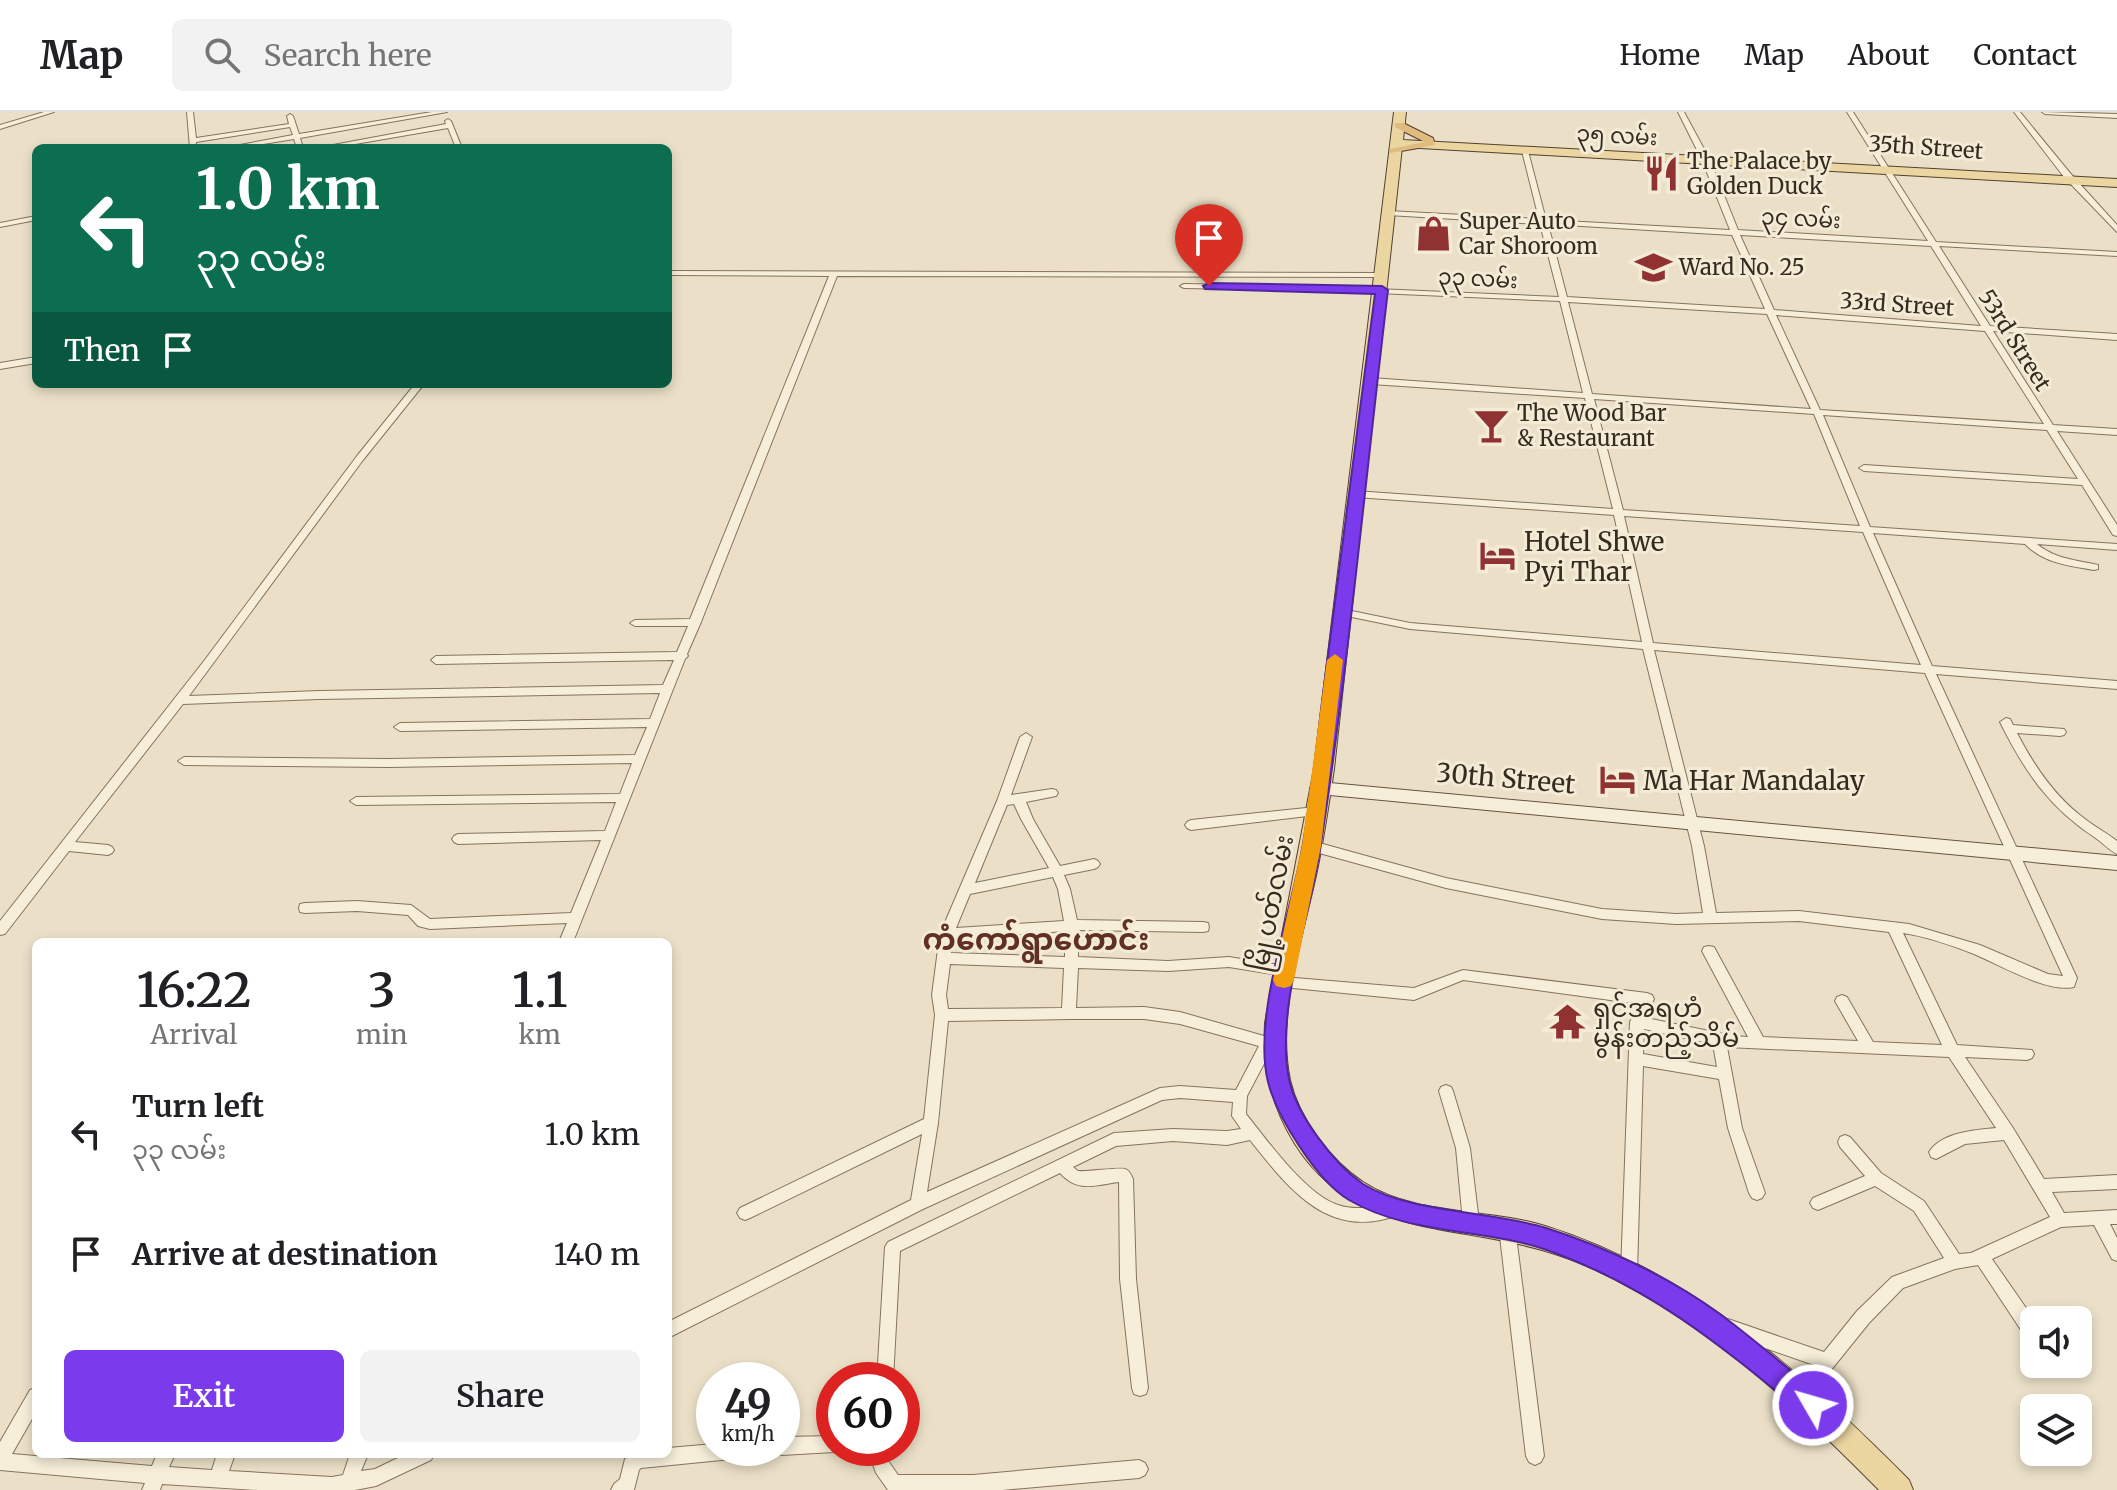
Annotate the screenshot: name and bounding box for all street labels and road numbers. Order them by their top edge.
street label: ၃၅ လမ်း [1576,118,1658,155]
street label: 35th Street [1868,129,1985,165]
street label: ၃၄ လမ်း [1760,201,1842,238]
street label: ၃၃ လမ်း [1437,261,1519,298]
street label: 53rd Street [1973,284,2057,396]
street label: 33rd Street [1839,286,1955,322]
street label: 30th Street [1435,756,1577,800]
street label: မြို့ပတ်လမ်း [1242,832,1305,975]

